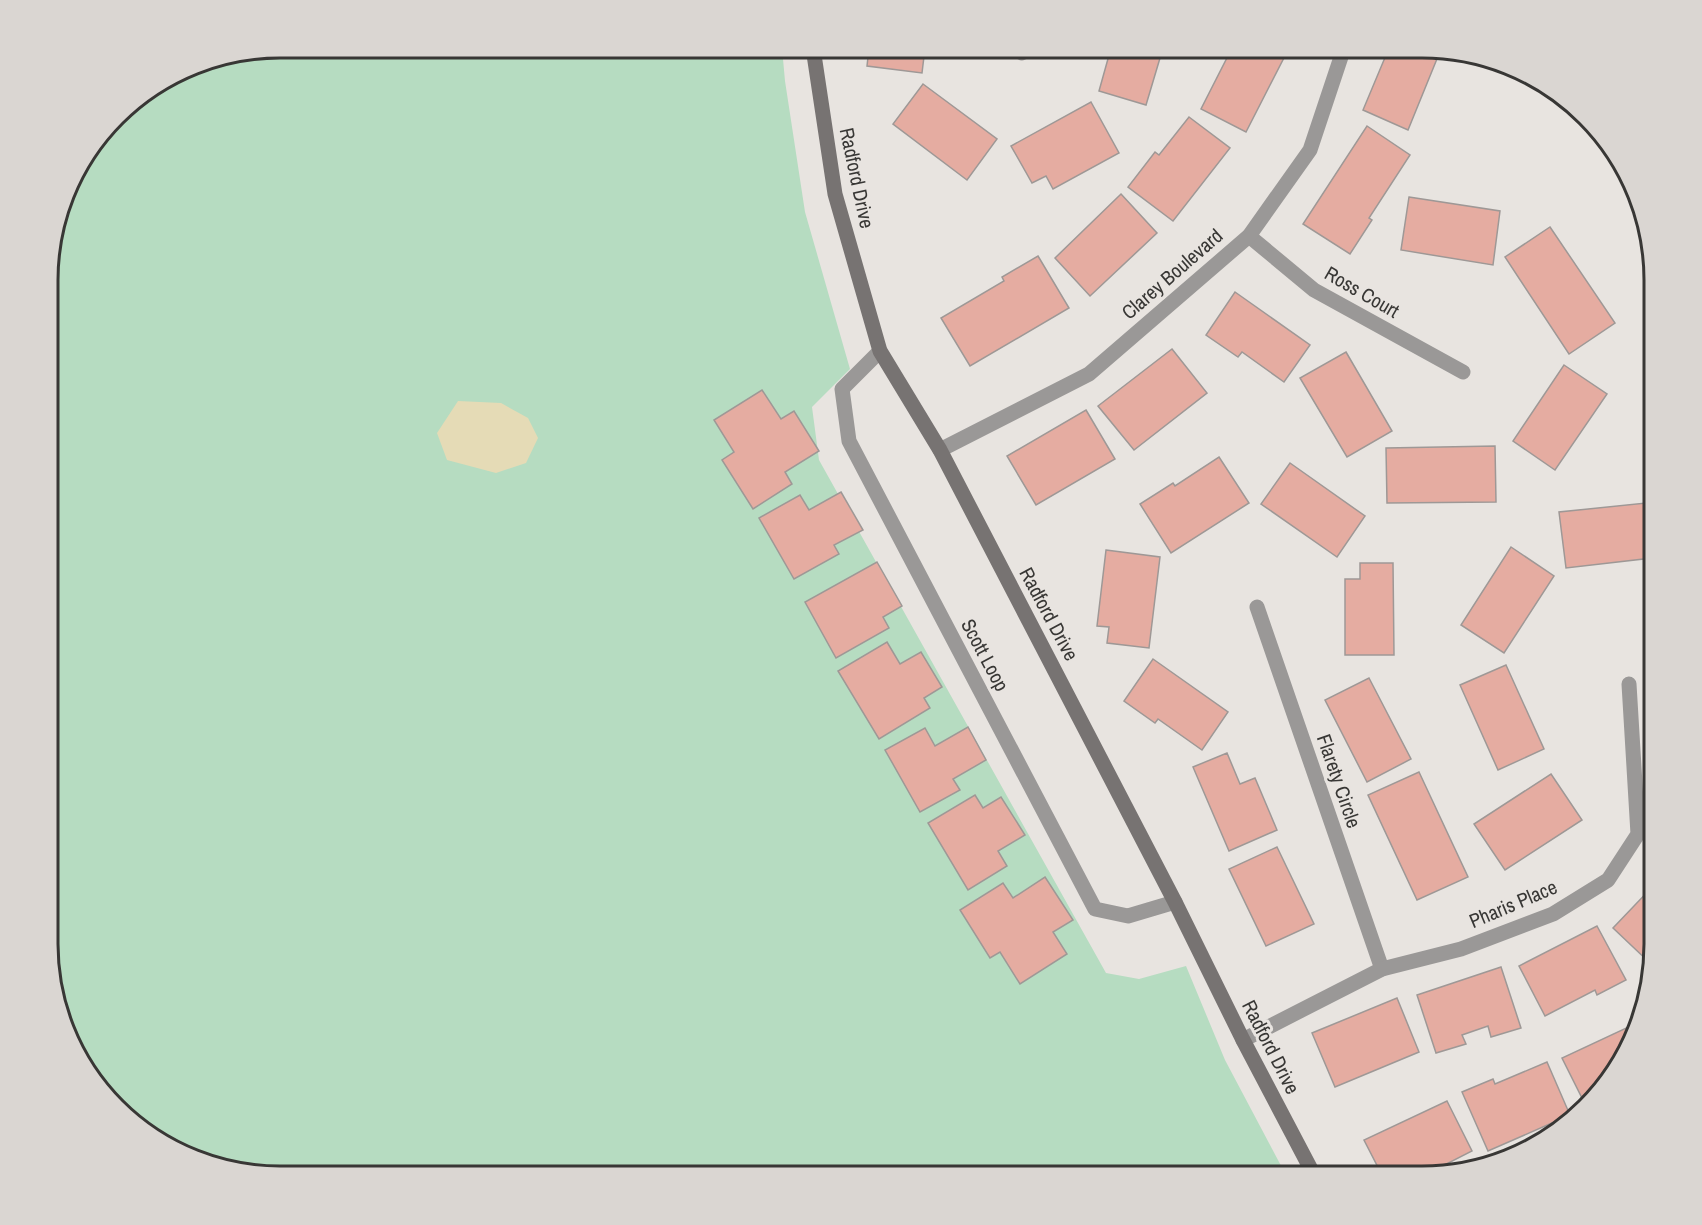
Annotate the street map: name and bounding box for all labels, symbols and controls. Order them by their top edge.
street label: Radford Drive [834,125,881,231]
street label: Clarey Boulevard [1115,222,1228,325]
street label: Ross Court [1320,259,1405,324]
street label: Radford Drive [1014,562,1085,665]
street label: Scott Loop [955,614,1016,696]
street label: Flarety Circle [1311,730,1368,831]
street label: Pharis Place [1465,873,1561,934]
street label: Radford Drive [1236,995,1307,1098]

